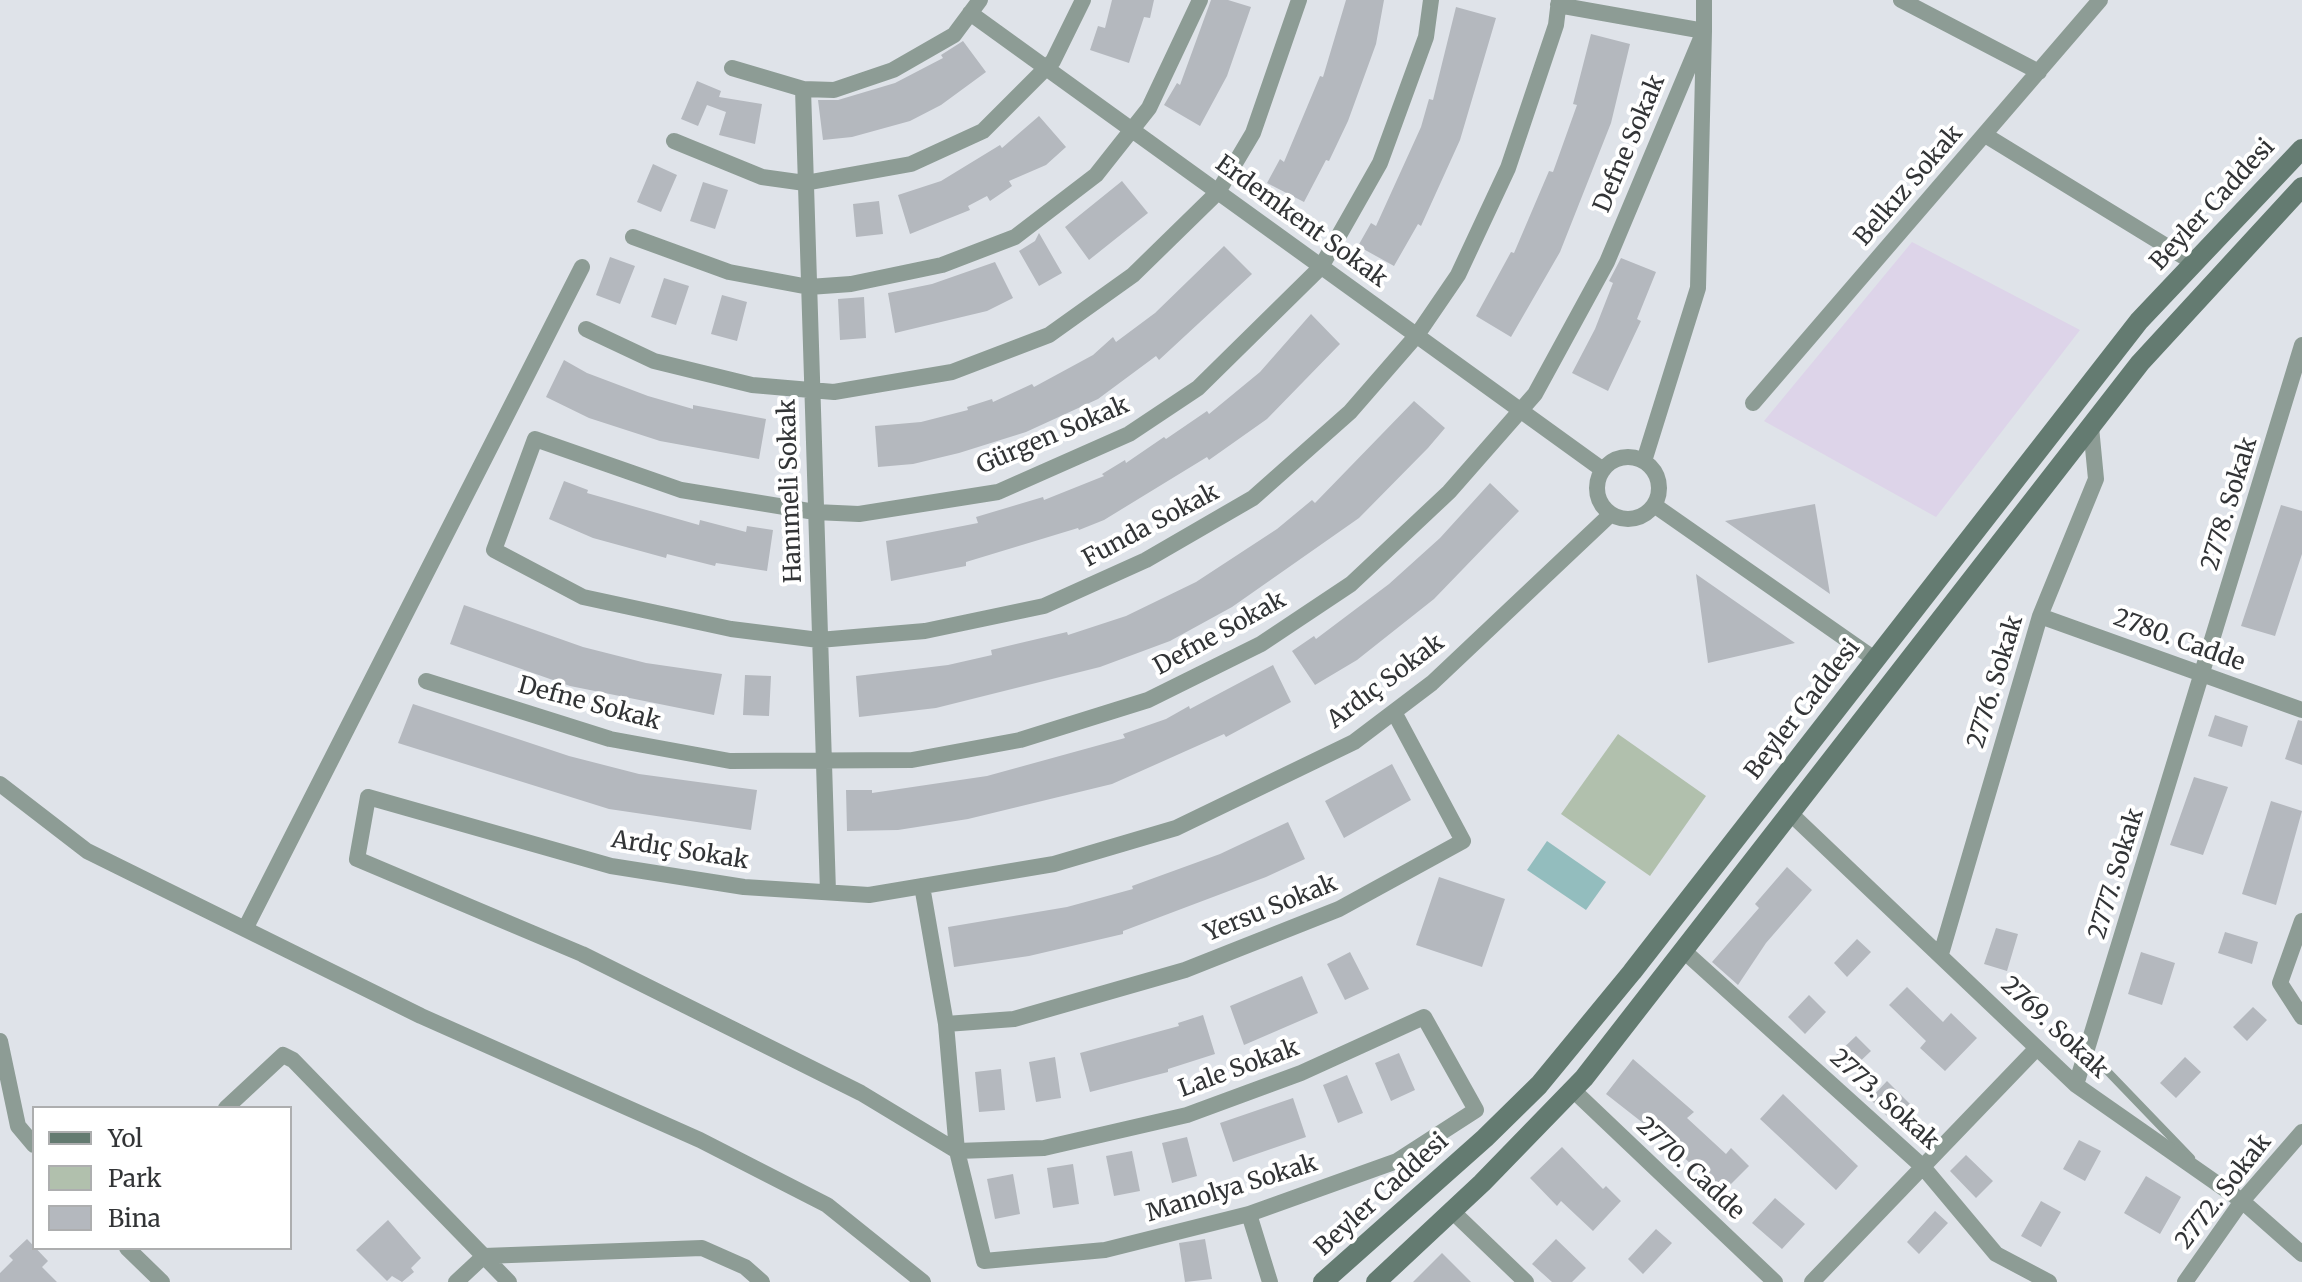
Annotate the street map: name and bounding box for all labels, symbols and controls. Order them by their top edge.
street label: Defne Sokak [1588,71,1672,217]
street label: Belkız Sokak [1849,120,1969,252]
street label: Beyler Caddesi [2145,133,2281,277]
street label: Erdemkent Sokak [1209,150,1393,294]
street label: Gürgen Sokak [973,391,1133,481]
street label: Hanımeli Sokak [773,398,809,584]
street label: 2778. Sokak [2196,434,2264,574]
street label: Funda Sokak [1078,478,1224,574]
street label: Defne Sokak [1149,586,1291,682]
street label: 2780. Cadde [2109,604,2249,678]
street label: 2776. Sokak [1962,612,2030,752]
street label: Ardıç Sokak [1322,629,1450,735]
street label: Beyler Caddesi [1740,634,1866,786]
street label: Defne Sokak [515,671,663,737]
street label: 2777. Sokak [2084,805,2150,943]
street label: Ardıç Sokak [609,826,751,876]
street label: Yersu Sokak [1200,869,1342,949]
street label: 2769. Sokak [1995,971,2113,1085]
street label: Lale Sokak [1175,1034,1303,1104]
street label: 2773. Sokak [1824,1044,1944,1156]
legend [32,1106,292,1250]
street label: 2770. Cadde [1630,1112,1750,1226]
text: Yol [108,1123,143,1154]
street label: Beyler Caddesi [1309,1128,1455,1262]
street label: 2772. Sokak [2170,1129,2278,1255]
street label: Manolya Sokak [1143,1149,1321,1229]
text: Park [108,1163,161,1194]
text: Bina [108,1203,161,1234]

